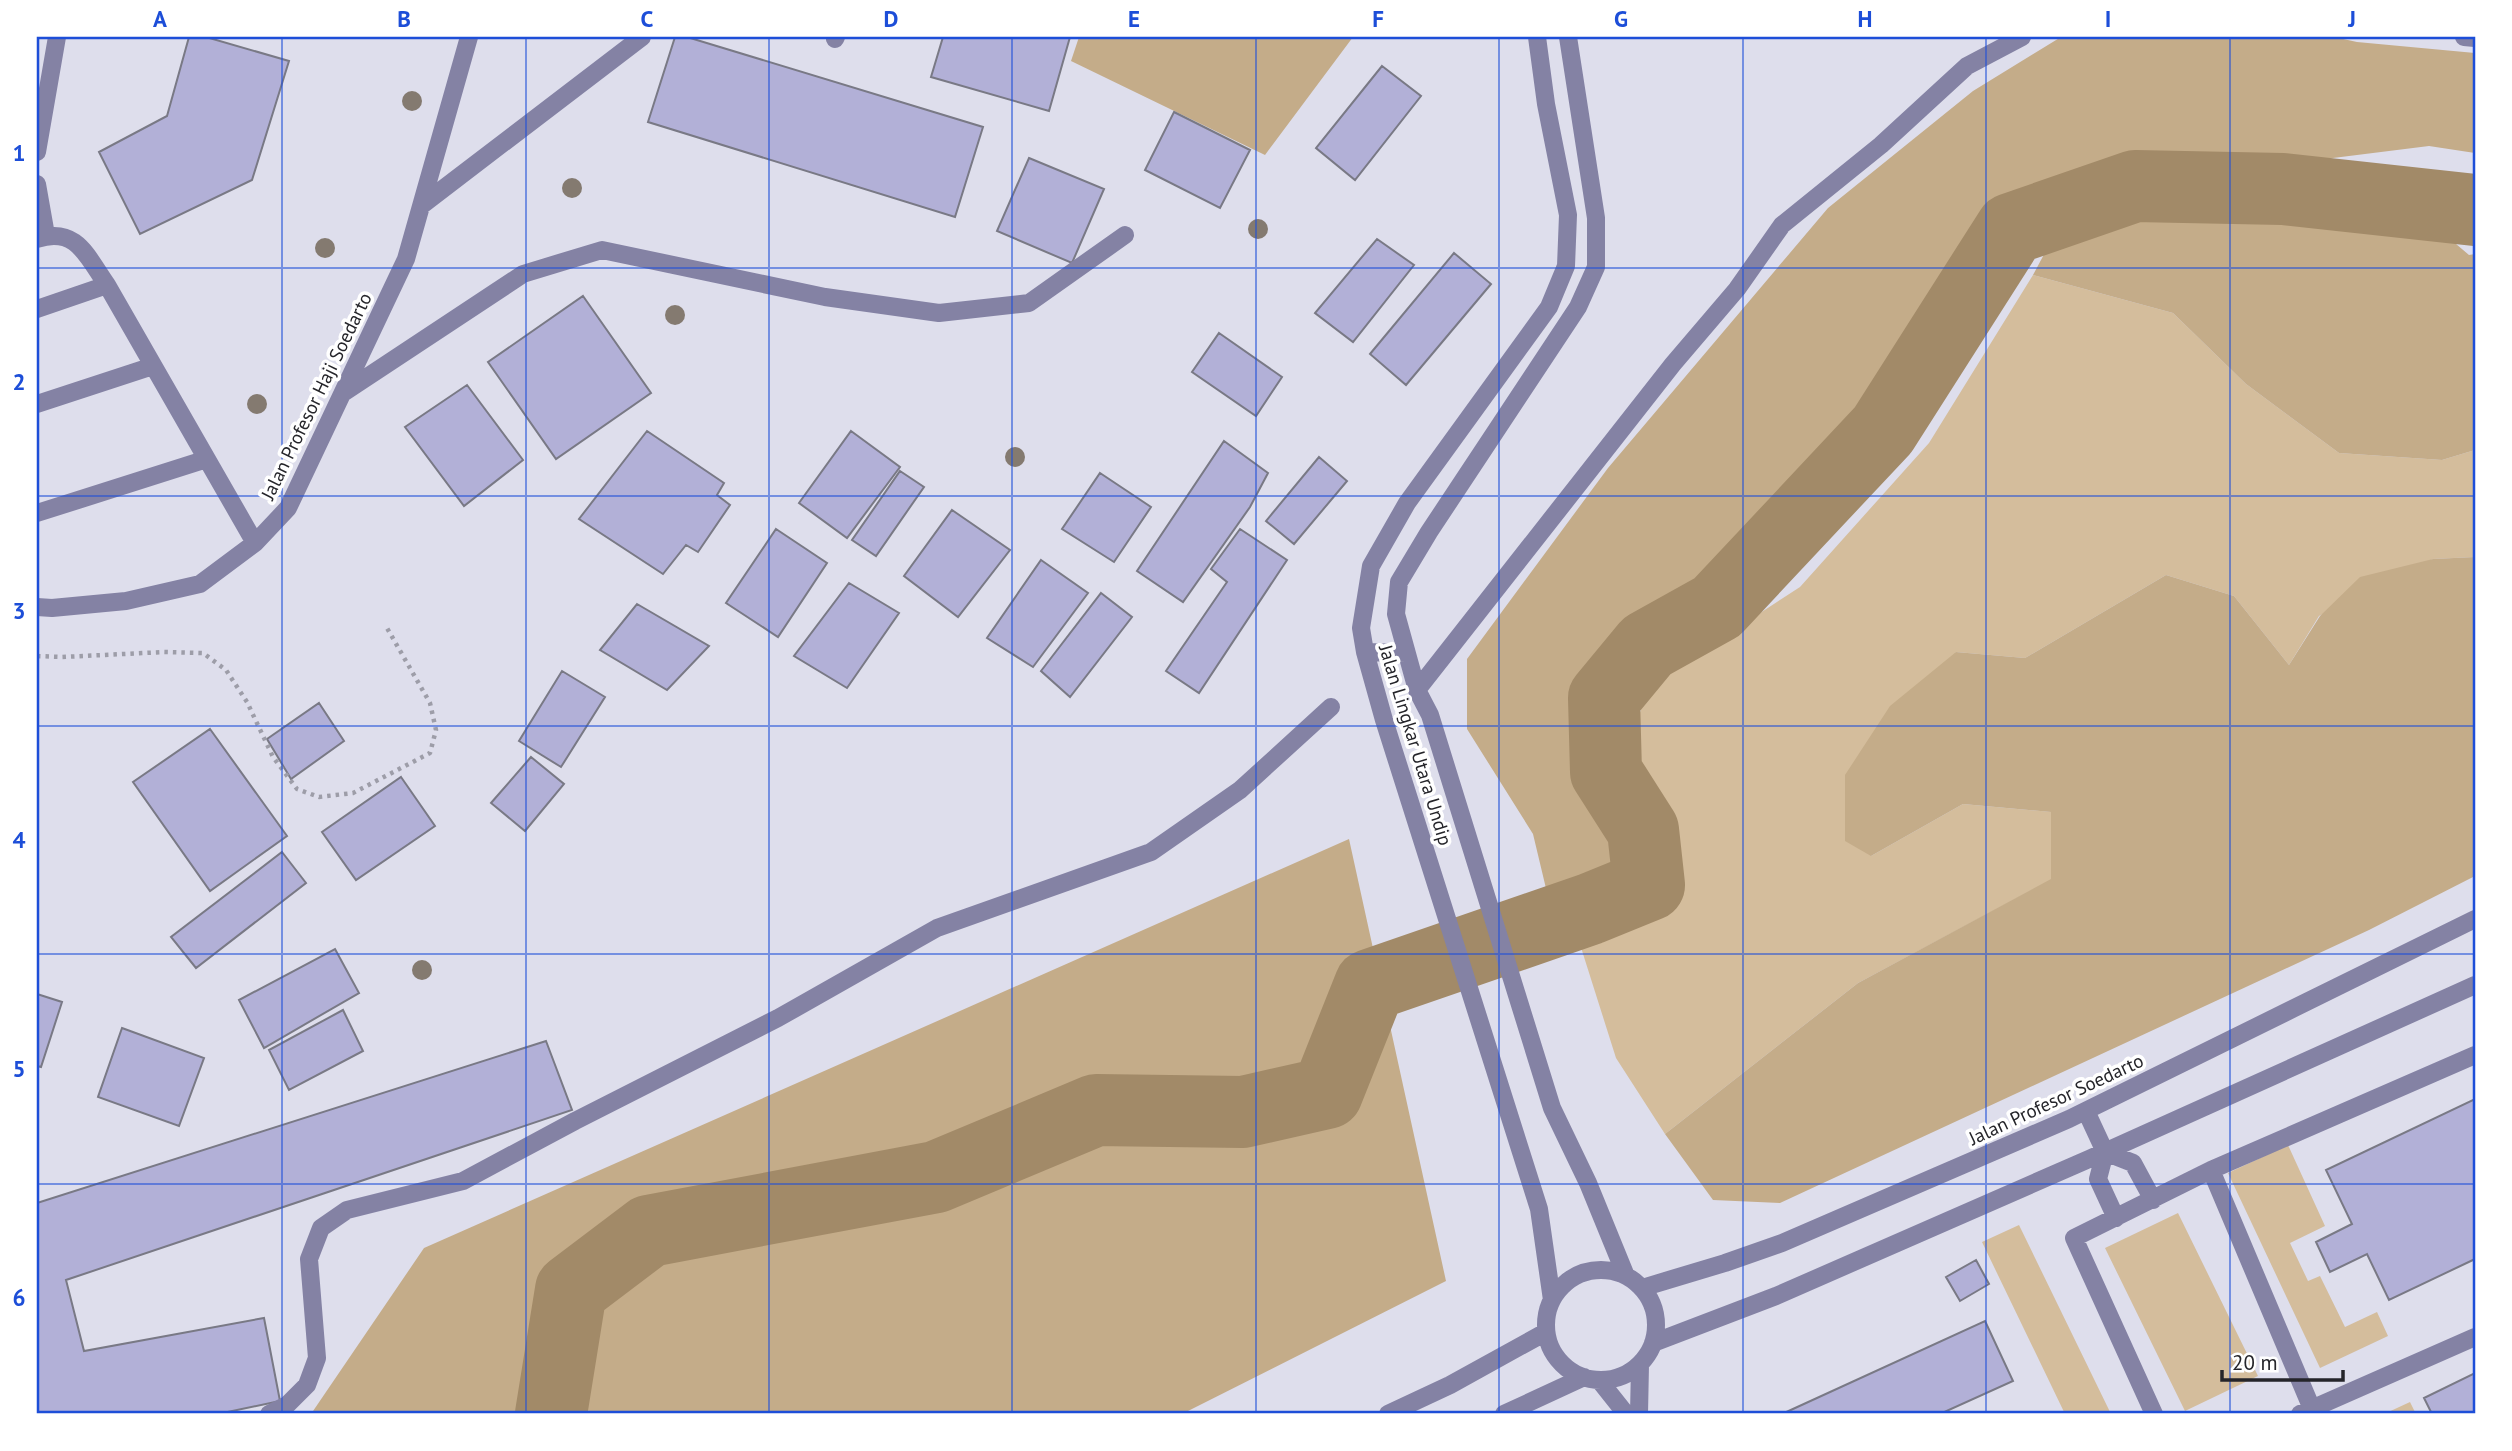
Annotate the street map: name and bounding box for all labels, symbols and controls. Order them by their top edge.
text: A [153,4,167,33]
text: B [397,4,411,33]
text: C [641,4,654,33]
text: D [884,4,898,33]
text: E [1128,4,1140,33]
text: F [1372,4,1384,33]
text: G [1614,4,1628,33]
text: H [1858,4,1872,33]
text: I [2105,4,2111,33]
text: J [2347,4,2356,33]
text: 1 [12,138,26,167]
street label: Jalan Profesor Haji Soedarto [255,289,377,504]
text: 2 [12,367,26,396]
text: 3 [12,596,26,625]
street label: Jalan Lingkar Utara Undip [1374,641,1458,848]
text: 4 [12,825,26,854]
street label: Jalan Profesor Soedarto [1964,1048,2147,1150]
text: 5 [12,1054,26,1083]
text: 6 [12,1283,26,1312]
scale bar [2222,1339,2342,1383]
text: 20 m [2232,1349,2278,1376]

